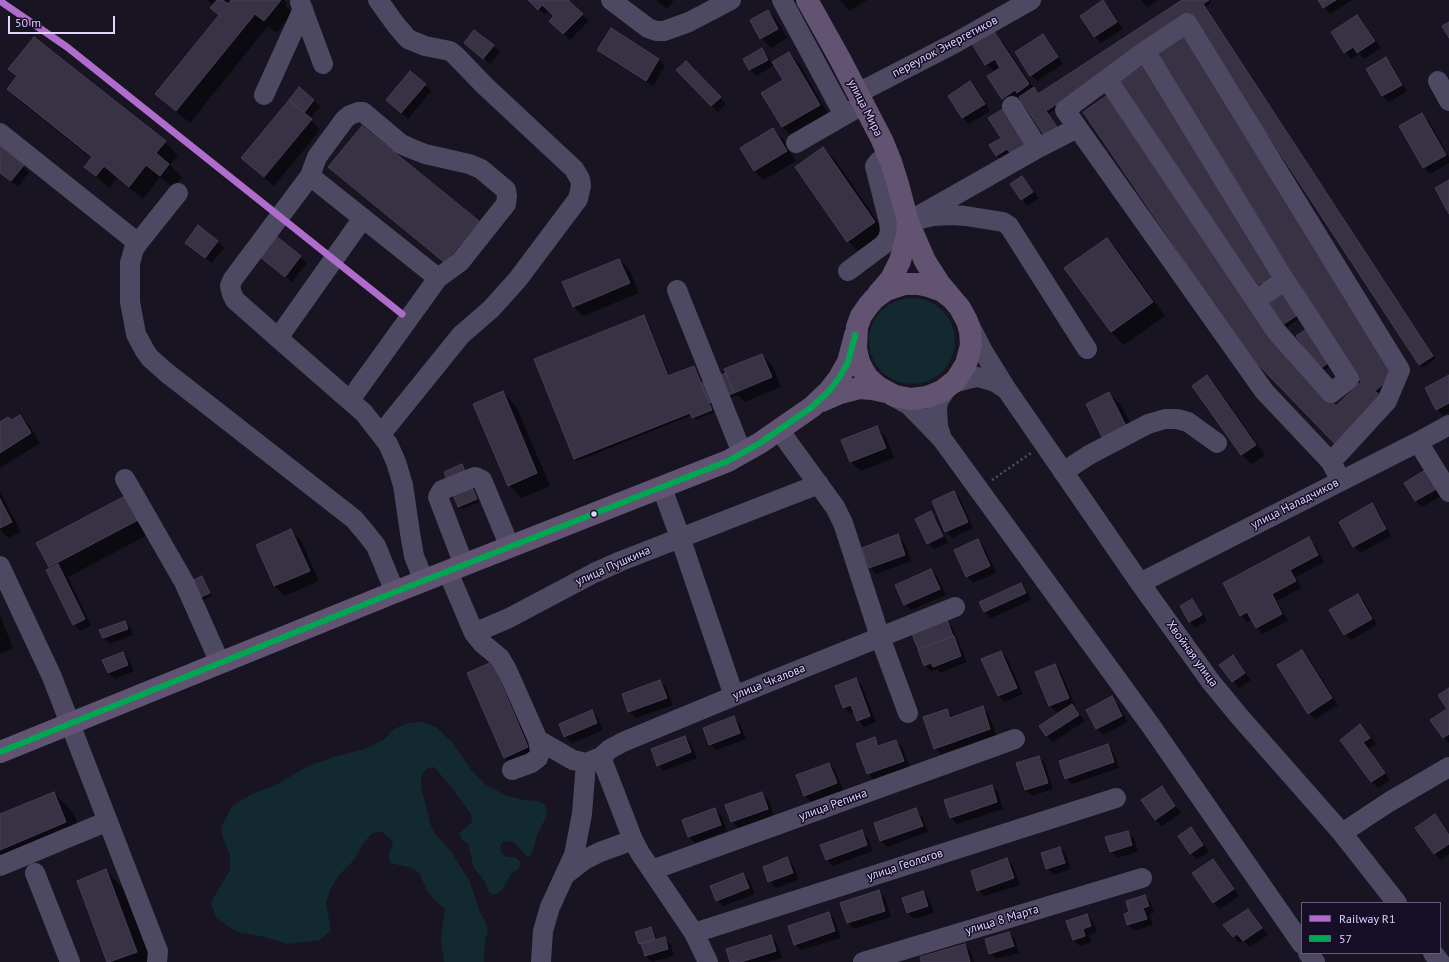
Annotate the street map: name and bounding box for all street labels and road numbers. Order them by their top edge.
street label: переулок Энергетиков [890,13,1000,81]
street label: улица Мира [844,77,886,139]
street label: улица Наладчиков [1249,476,1341,532]
street label: улица Пушкина [573,543,653,589]
street label: Хвойная улица [1163,618,1221,690]
street label: улица Чкалова [731,661,807,703]
street label: улица Репина [797,786,869,824]
street label: улица Геологов [865,846,945,884]
street label: улица 8 Марта [964,902,1040,938]

